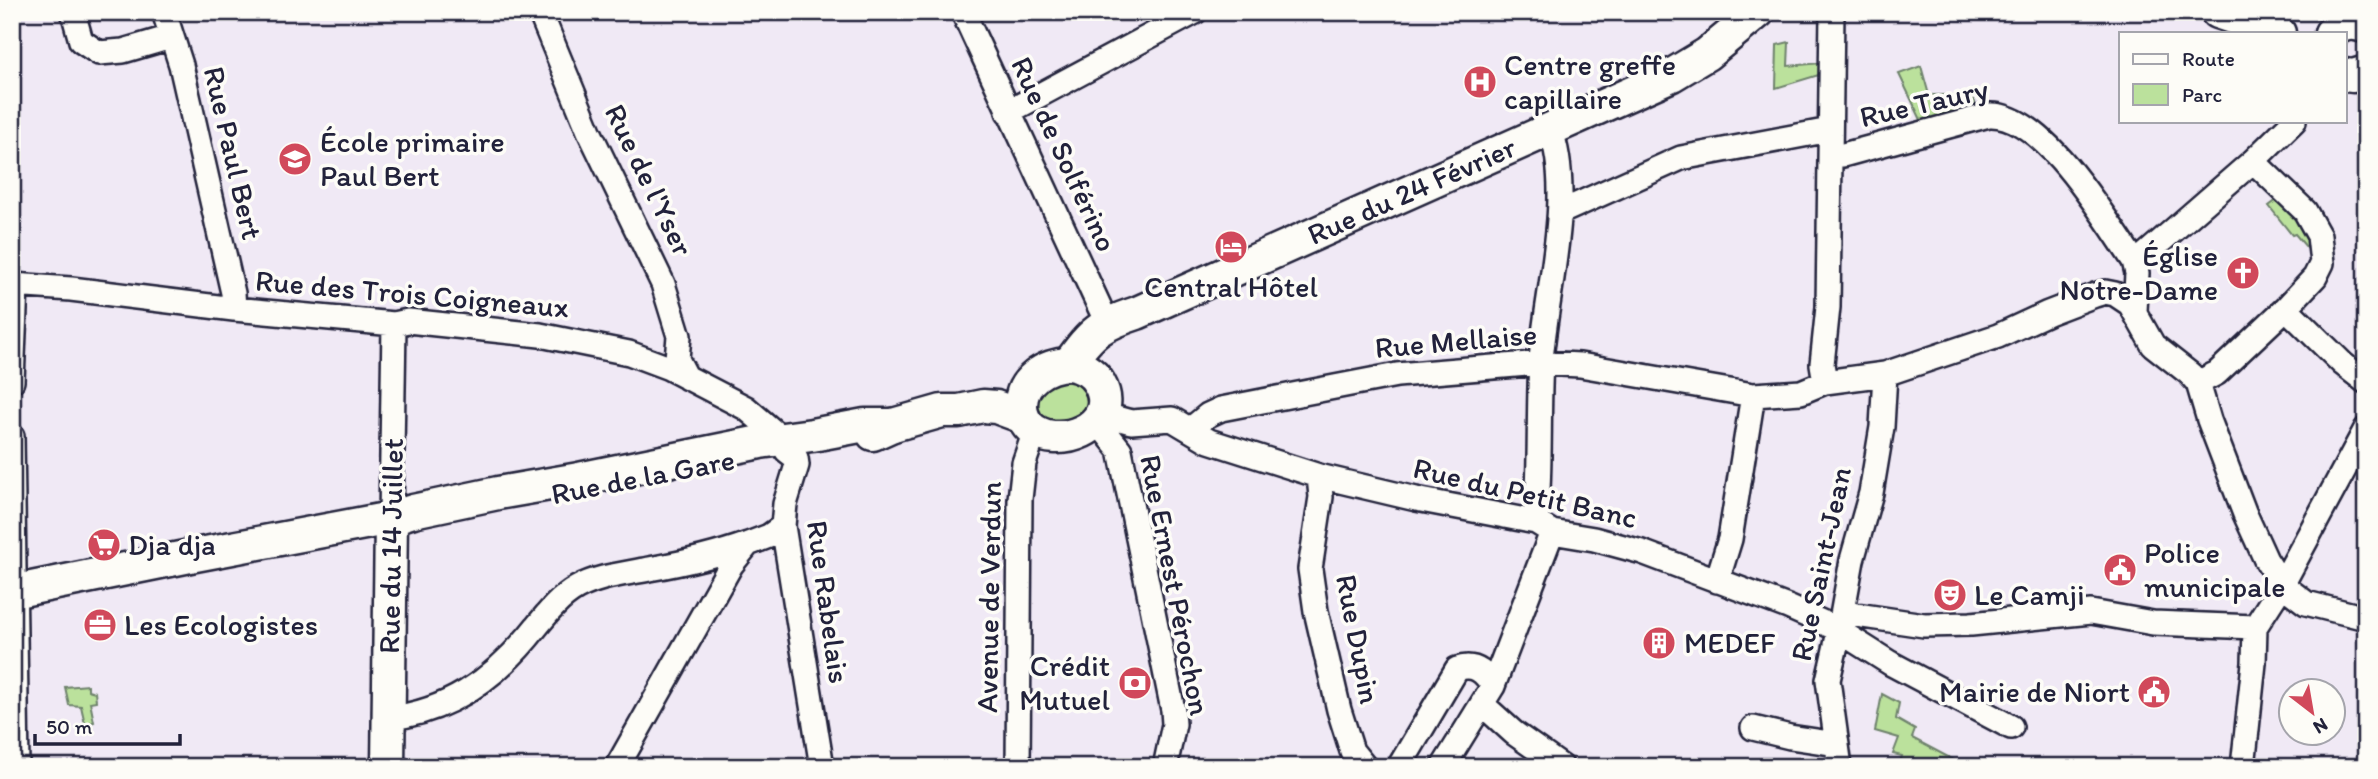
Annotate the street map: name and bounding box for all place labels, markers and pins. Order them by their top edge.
place label: Centre greffe capillaire [1504,46,1676,117]
hospital icon: Centre greffe capillaire [1461,63,1499,101]
place label: École primaire Paul Bert [320,123,505,194]
school or university icon: École primaire Paul Bert [276,140,314,178]
hotel icon: Central Hôtel [1212,228,1250,266]
place label: Église Notre-Dame [2060,237,2218,308]
church icon: Église Notre-Dame [2224,254,2262,292]
place label: Central Hôtel [1144,268,1318,305]
supermarket icon: Dja dja [85,526,123,564]
place label: Dja dja [128,526,216,563]
place label: Police municipale [2144,534,2285,605]
public building icon: Police municipale [2101,551,2139,589]
theatre icon: Le Camji [1931,576,1969,614]
place label: Le Camji [1974,576,2085,613]
office icon: Les Ecologistes [81,606,119,644]
place label: Les Ecologistes [124,606,318,643]
building icon: MEDEF [1640,624,1678,662]
place label: MEDEF [1684,624,1776,661]
place label: Crédit Mutuel [1019,647,1111,718]
bank icon: Crédit Mutuel [1116,664,1154,702]
place label: Mairie de Niort [1939,673,2130,710]
public building icon: Mairie de Niort [2135,673,2173,711]

